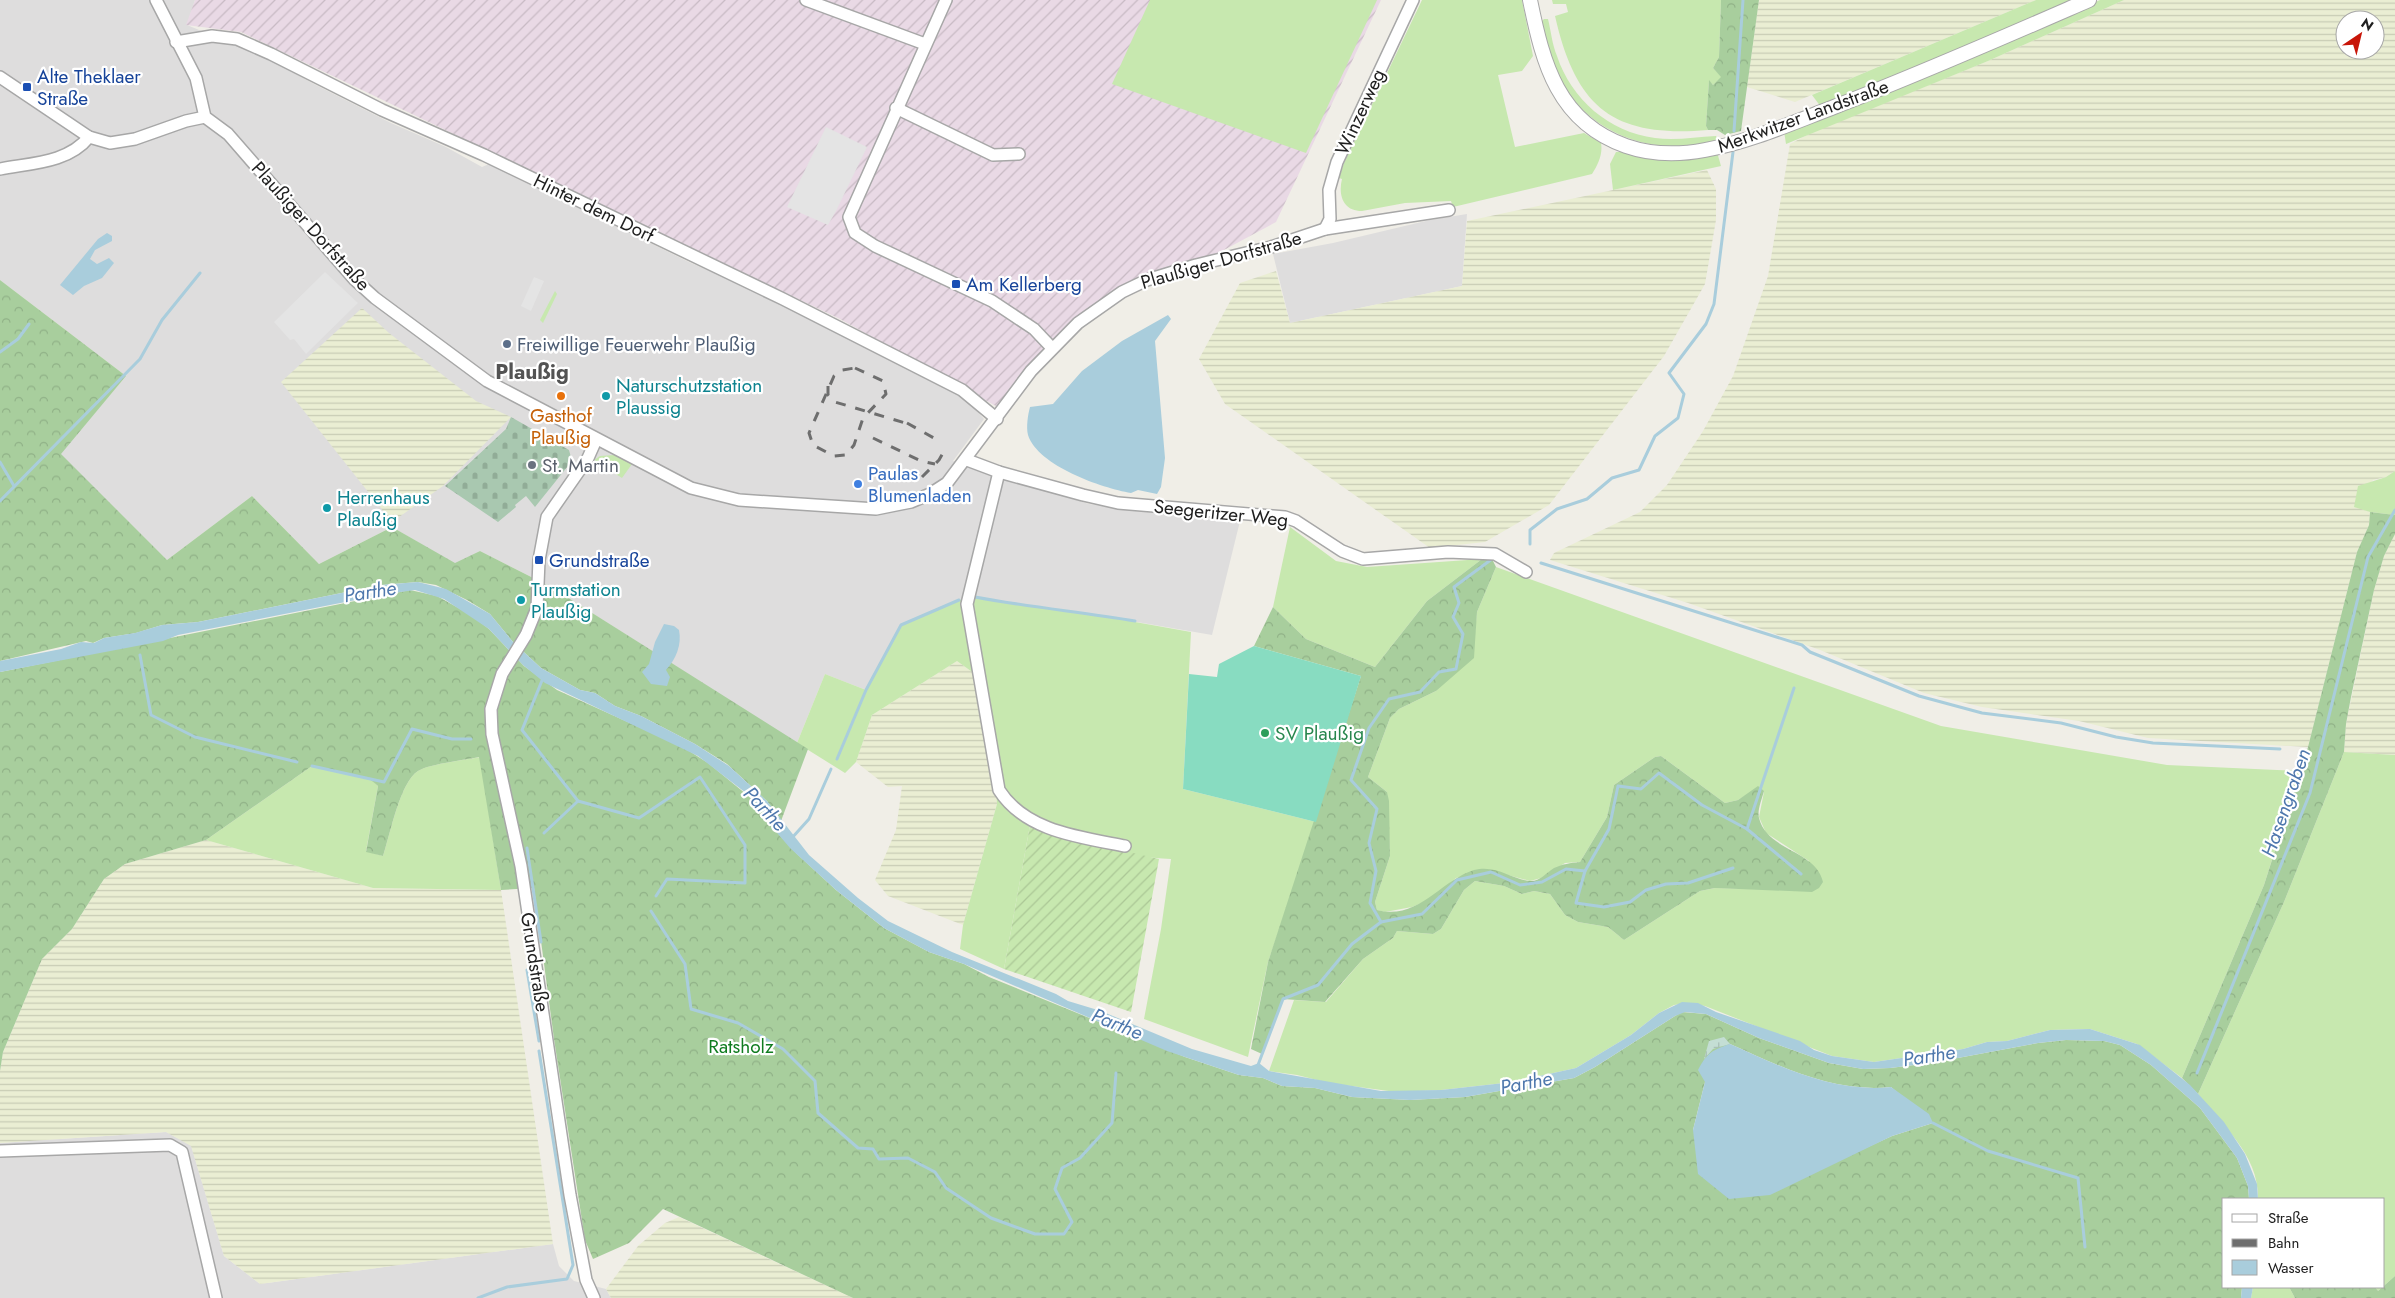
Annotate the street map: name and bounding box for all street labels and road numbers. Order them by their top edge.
street label: Winzerweg [1328,64,1392,160]
street label: Merkwitzer Landstraße [1714,72,1892,159]
street label: Plaußiger Dorfstraße [245,155,377,297]
street label: Hinter dem Dorf [529,167,659,249]
street label: Plaußiger Dorfstraße [1137,224,1305,296]
street label: Seegeritzer Weg [1152,493,1290,533]
street label: Grundstraße [514,910,556,1014]

